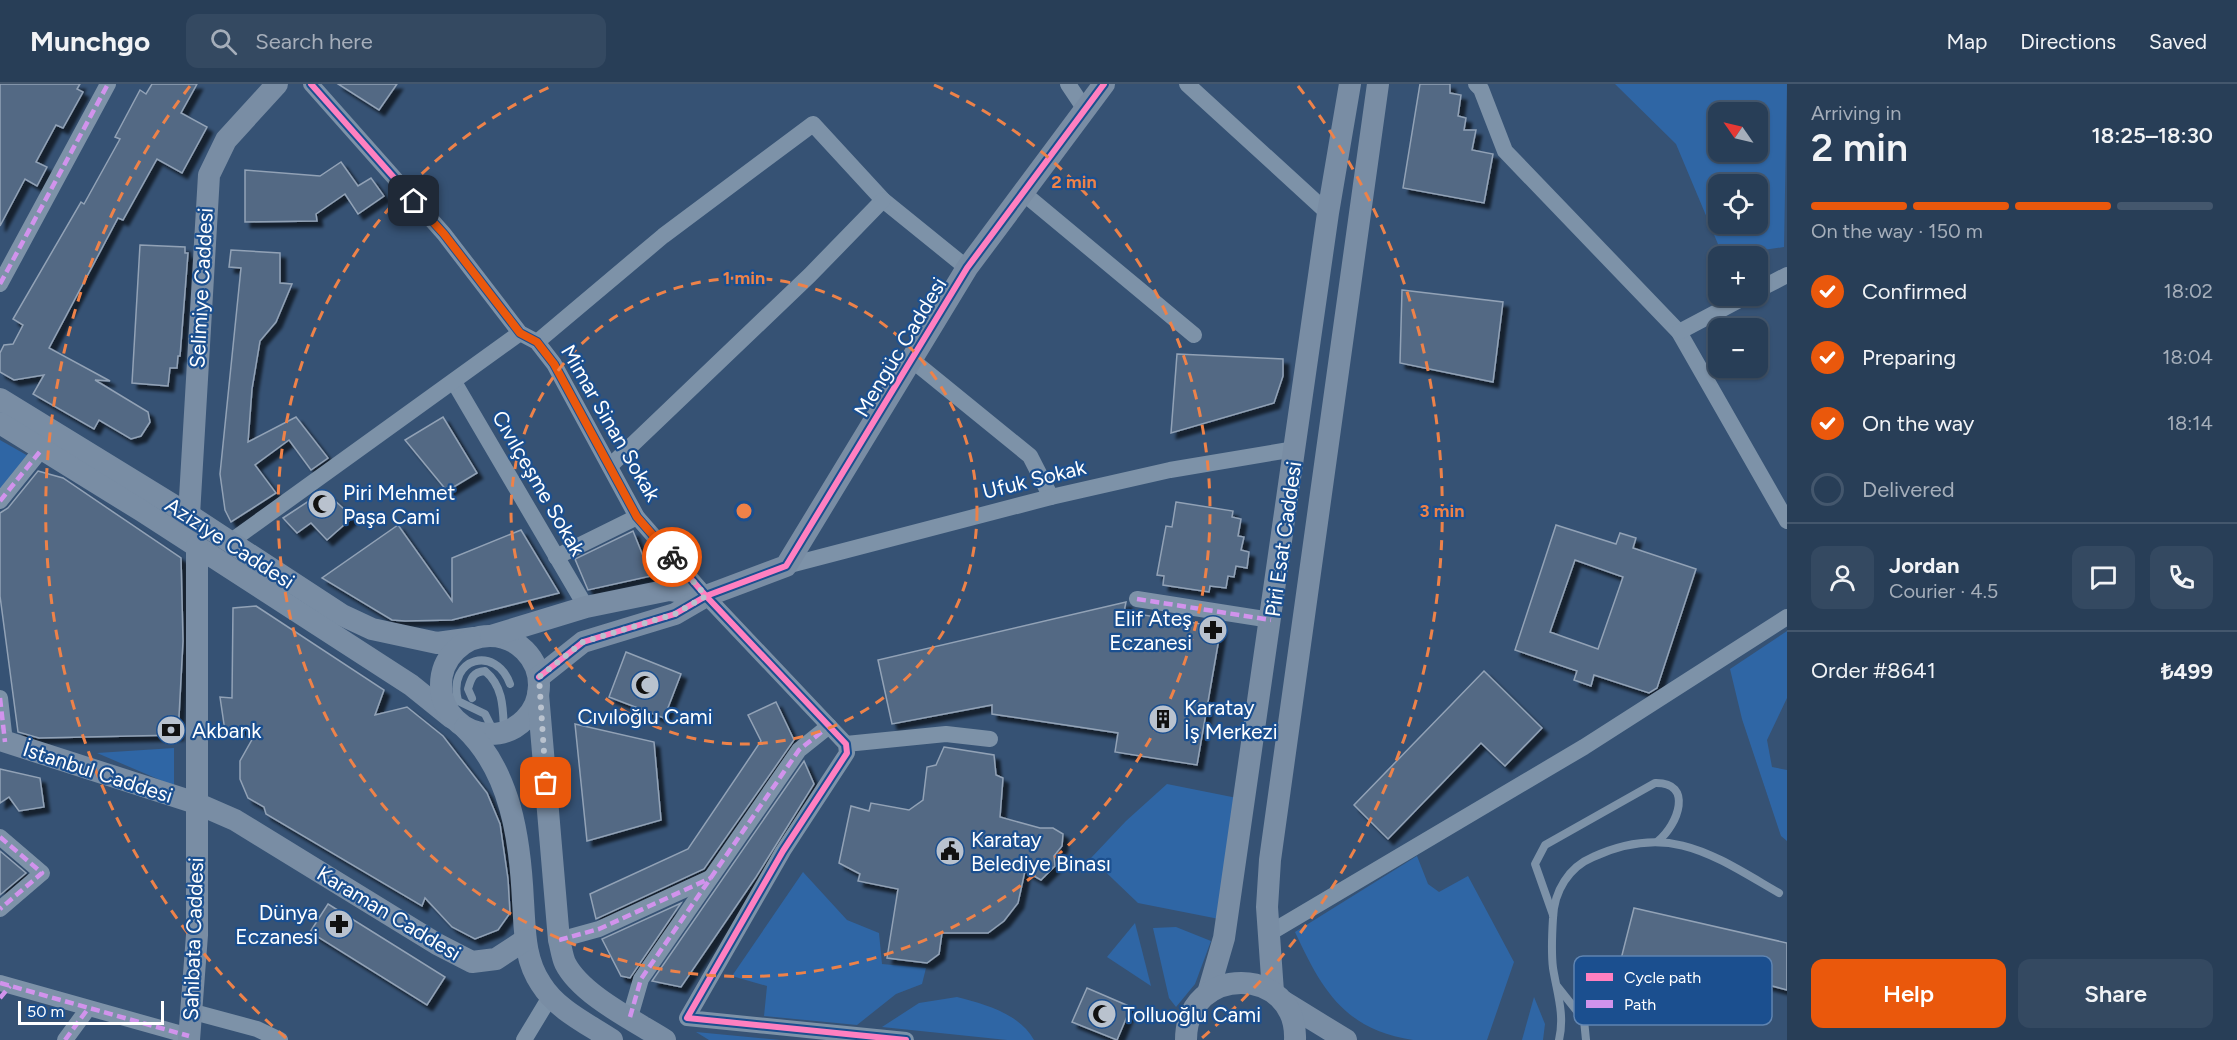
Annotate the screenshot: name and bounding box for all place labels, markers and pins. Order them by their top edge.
pin [388,175,439,226]
place label: Piri Mehmet Paşa Cami [343,480,455,529]
mosque icon: Piri Mehmet Paşa Cami [306,488,338,520]
centre of rings [734,501,754,521]
place label: Elif Ateş Eczanesi [1109,606,1192,655]
pharmacy icon: Elif Ateş Eczanesi [1197,614,1229,646]
mosque icon: Cıvıloğlu Cami [629,669,661,701]
place label: Karatay İş Merkezi [1184,695,1278,744]
building icon: Karatay İş Merkezi [1147,703,1179,735]
place label: Cıvıloğlu Cami [577,704,713,729]
bank icon: Akbank [155,714,187,746]
place label: Akbank [192,718,262,743]
pin [520,757,571,808]
place label: Karatay Belediye Binası [971,827,1111,876]
public building icon: Karatay Belediye Binası [934,835,966,867]
place label: Dünya Eczanesi [235,900,318,949]
pharmacy icon: Dünya Eczanesi [323,908,355,940]
mosque icon: Tolluoğlu Cami [1086,998,1118,1030]
place label: Tolluoğlu Cami [1123,1002,1261,1027]

